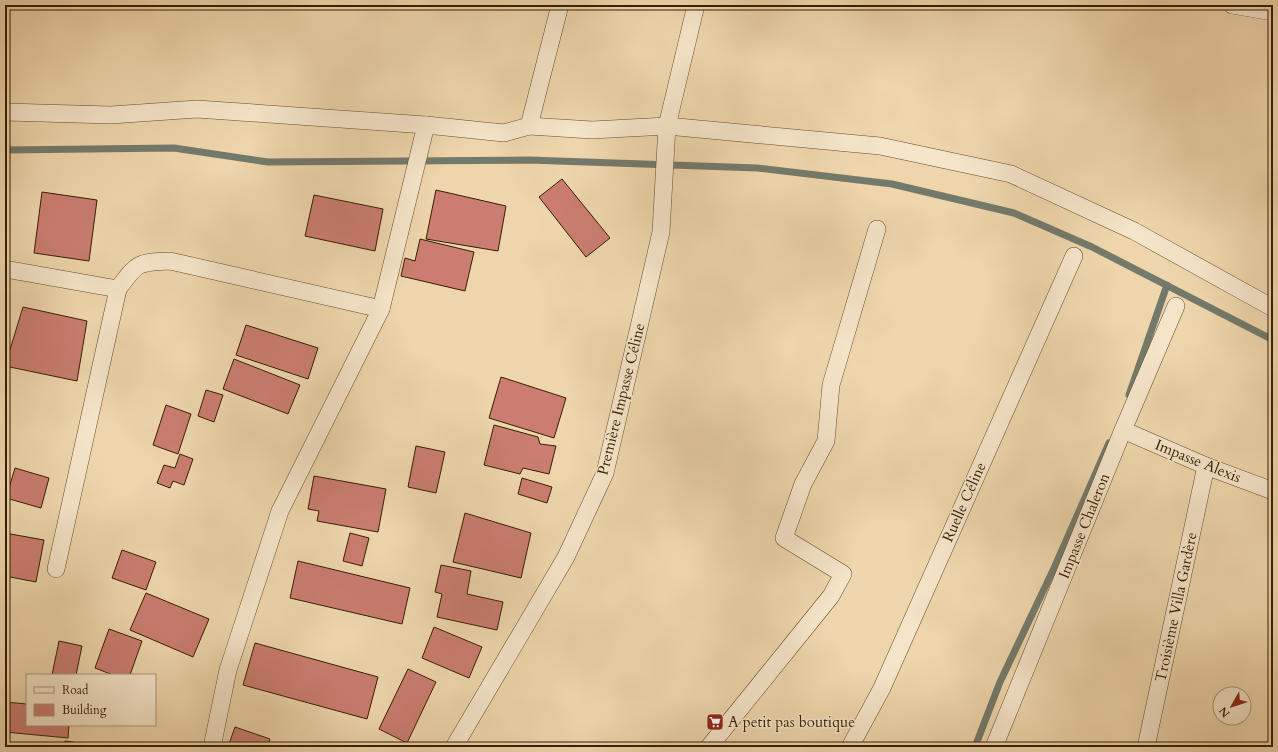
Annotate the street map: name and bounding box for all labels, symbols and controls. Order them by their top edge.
street label: Première Impasse Céline [592,321,650,477]
street label: Impasse Alexis [1152,435,1244,487]
street label: Ruelle Céline [937,459,991,545]
street label: Impasse Chaleron [1054,470,1114,582]
street label: Troisième Villa Gardère [1150,530,1202,684]
legend [26,674,156,726]
text: Road [62,682,89,698]
north arrow [1212,686,1252,726]
text: Building [62,702,107,718]
text: N [1215,703,1233,720]
supermarket icon: A petit pas boutique [705,712,725,732]
place label: A petit pas boutique [728,712,855,732]

